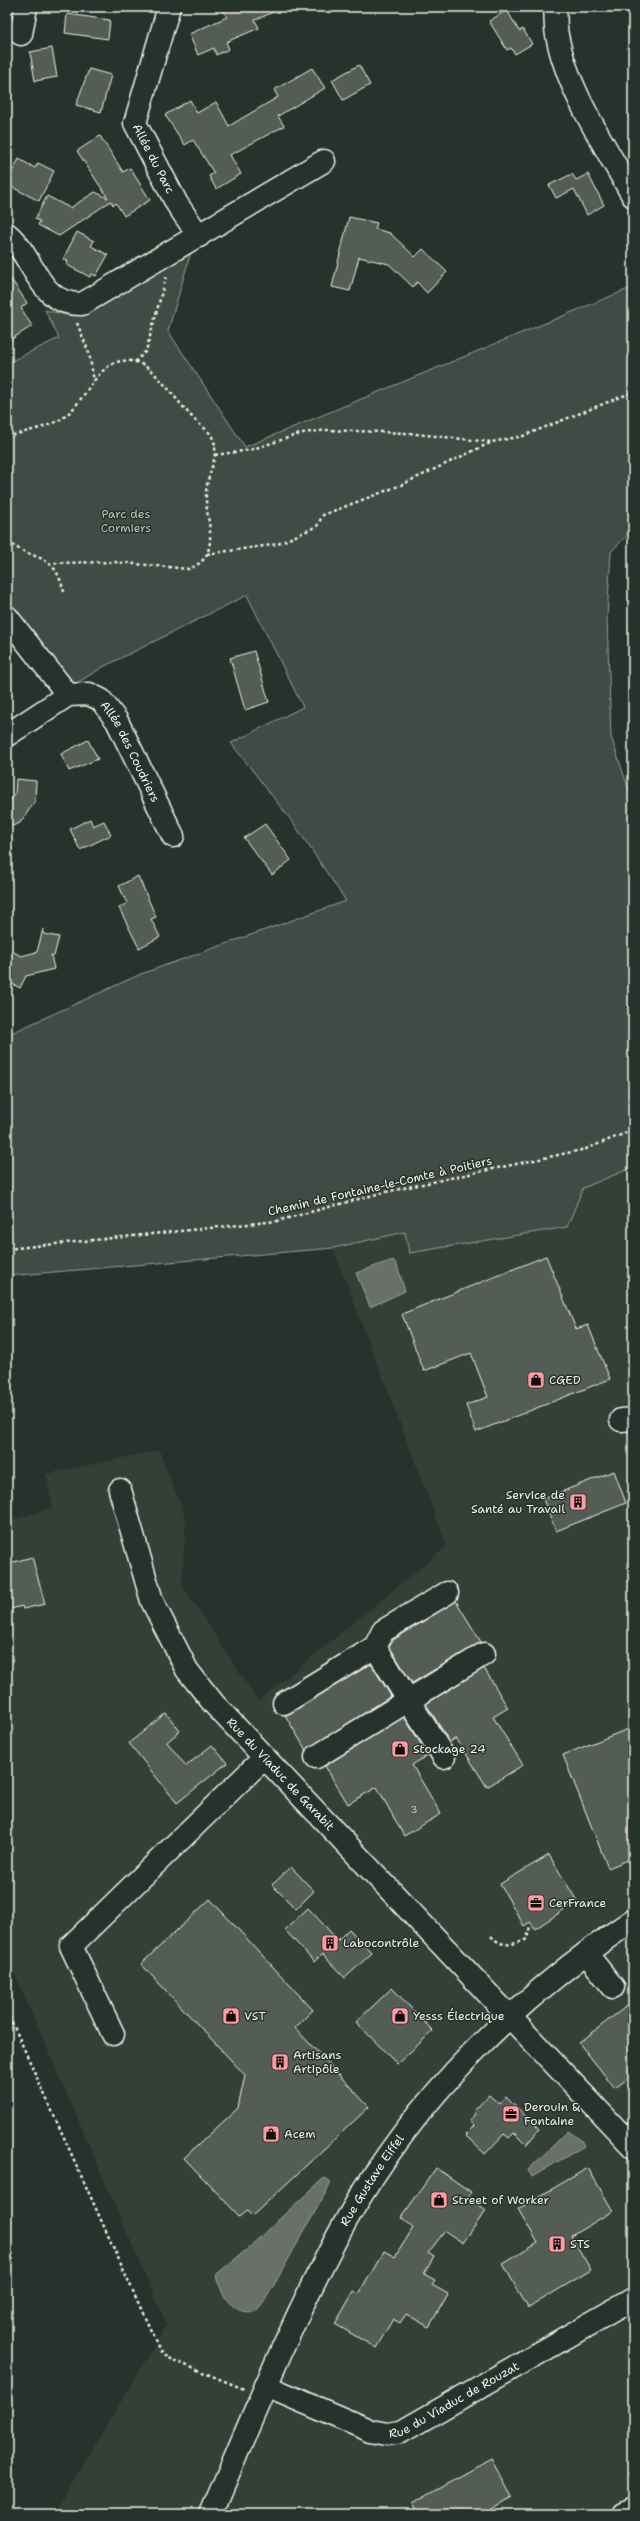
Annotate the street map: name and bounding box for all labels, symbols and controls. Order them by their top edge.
street label: Allée du Parc [129,121,178,196]
park label: Parc des Cormiers [101,506,151,536]
street label: Allée des Coudriers [97,698,163,805]
street label: Chemin de Fontaine-le-Comte à Poitiers [266,1152,494,1220]
shop icon: CGED [526,1370,546,1390]
place label: CGED [549,1372,581,1388]
place label: Service de Santé au Travail [471,1487,565,1517]
building icon: Service de Santé au Travail [568,1492,588,1512]
street label: Rue du Viaduc de Garabit [223,1714,338,1834]
shop icon: Stockage 24 [390,1739,410,1759]
place label: Stockage 24 [413,1741,486,1757]
house number: 3 [411,1803,418,1816]
office icon: CerFrance [526,1893,546,1913]
place label: CerFrance [549,1895,607,1911]
building icon: Labocontrôle [320,1933,340,1953]
place label: Labocontrôle [343,1935,419,1951]
shop icon: VST [221,2006,241,2026]
shop icon: Yesss Électrique [390,2006,410,2026]
place label: VST [244,2008,266,2024]
place label: Yesss Électrique [413,2008,505,2024]
place label: Artisans Artipôle [293,2047,342,2077]
building icon: Artisans Artipôle [270,2052,290,2072]
place label: Derouin & Fontaine [524,2099,580,2129]
office icon: Derouin & Fontaine [501,2104,521,2124]
shop icon: Acem [261,2124,281,2144]
place label: Acem [284,2126,316,2142]
street label: Rue Gustave Eiffel [337,2131,408,2229]
shop icon: Street of Worker [429,2190,449,2210]
place label: Street of Worker [452,2192,550,2208]
building icon: STS [547,2234,567,2254]
place label: STS [570,2236,590,2252]
street label: Rue du Viaduc de Rouzat [388,2358,522,2442]

